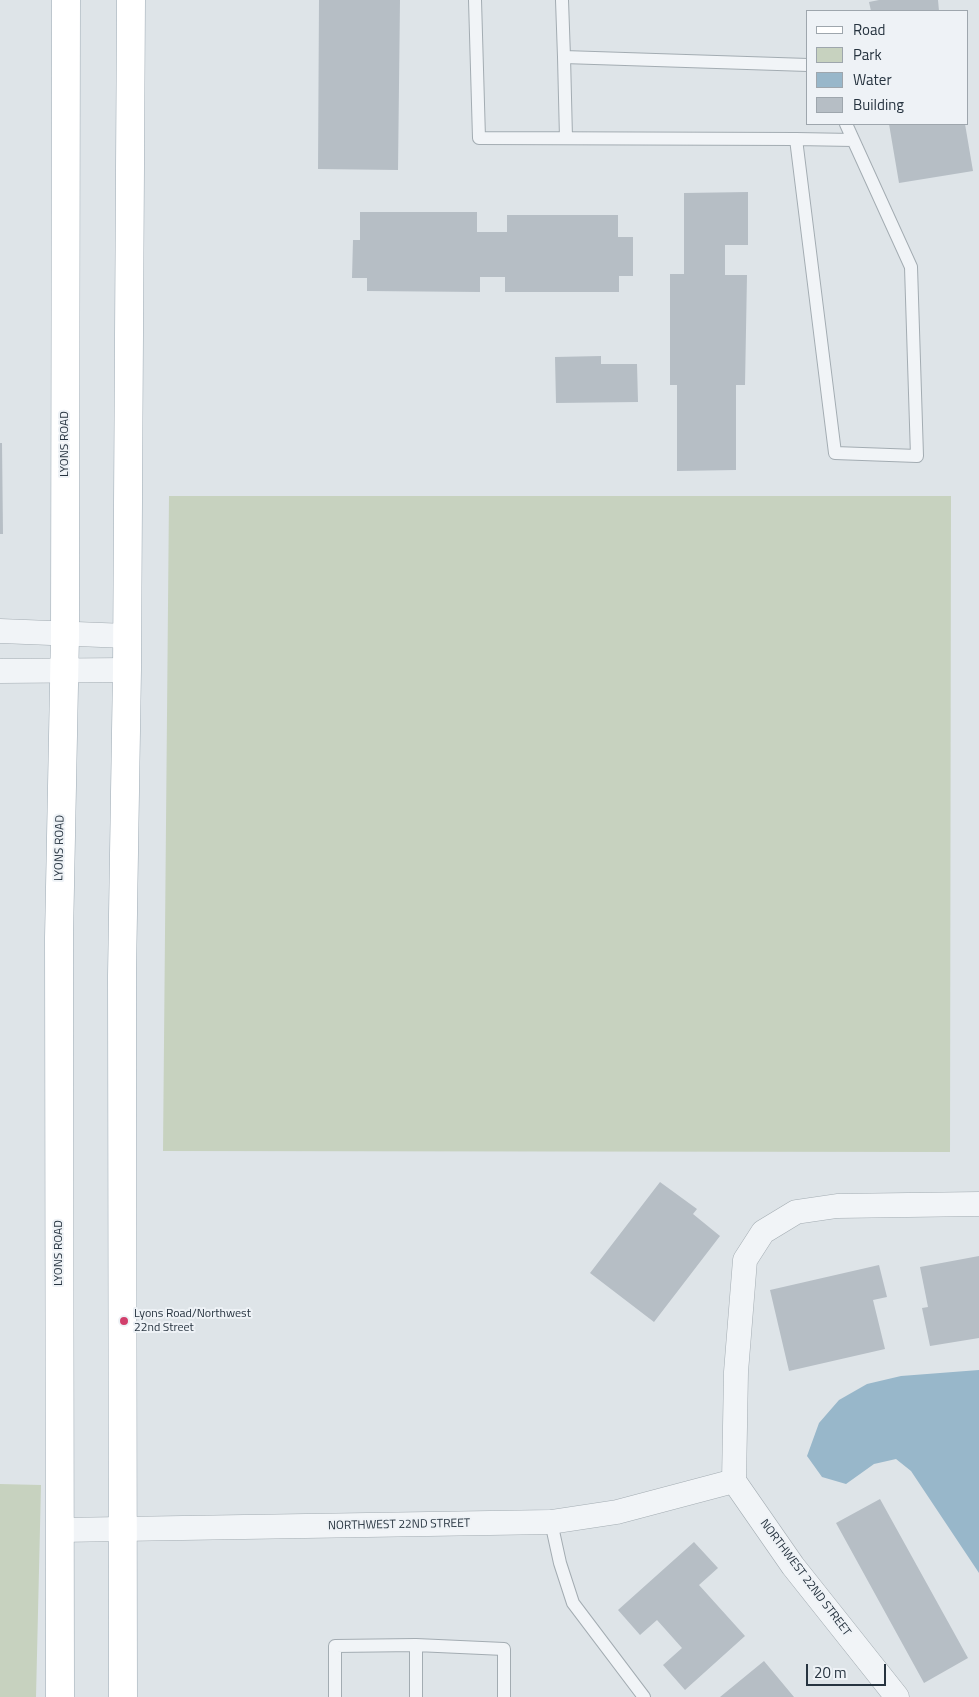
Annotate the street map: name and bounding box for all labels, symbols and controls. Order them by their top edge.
legend [806,10,969,125]
text: Road [853,18,885,41]
text: Park [853,43,882,66]
text: Water [853,68,892,91]
text: Building [853,93,904,116]
street label: LYONS ROAD [58,411,72,477]
street label: LYONS ROAD [52,815,68,881]
street label: LYONS ROAD [52,1220,66,1286]
place label: Lyons Road/Northwest 22nd Street [134,1307,251,1335]
marker: Lyons Road/Northwest 22nd Street [118,1315,130,1327]
street label: NORTHWEST 22ND STREET [328,1517,470,1533]
street label: NORTHWEST 22ND STREET [756,1517,854,1639]
scale bar [809,1654,889,1686]
text: 20 m [814,1661,847,1684]

